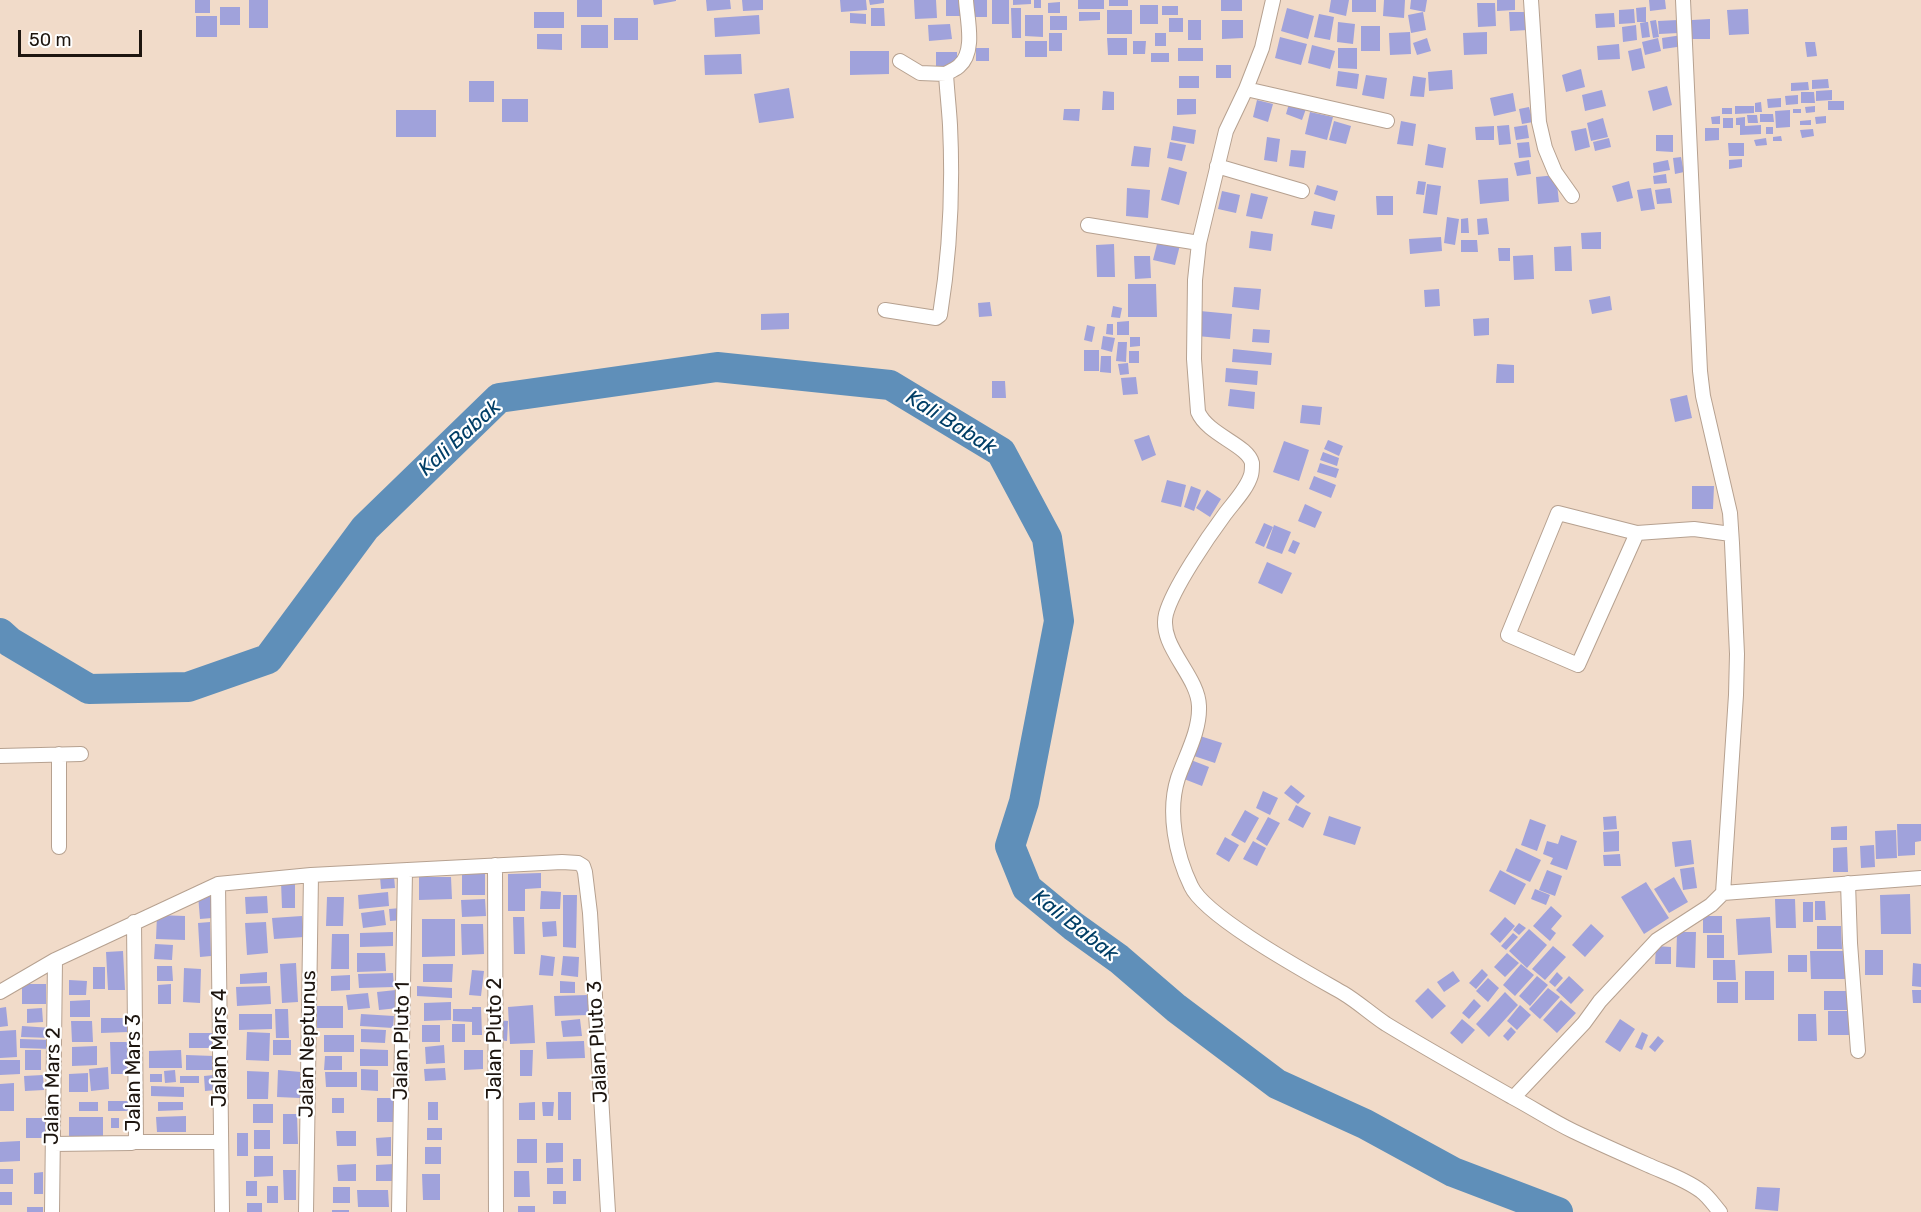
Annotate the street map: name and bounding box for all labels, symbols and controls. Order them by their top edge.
scale bar [21,18,146,56]
text: 50 m [29,29,72,51]
water label: Kali Babak [901,385,1001,461]
water label: Kali Babak [414,394,506,482]
water label: Kali Babak [1027,885,1123,967]
street label: Jalan Neptunus [295,970,321,1118]
street label: Jalan Pluto 2 [483,978,507,1100]
street label: Jalan Pluto 3 [583,980,613,1104]
street label: Jalan Pluto 1 [389,981,415,1101]
street label: Jalan Mars 4 [208,989,232,1107]
street label: Jalan Mars 3 [122,1014,146,1132]
street label: Jalan Mars 2 [40,1027,66,1145]

